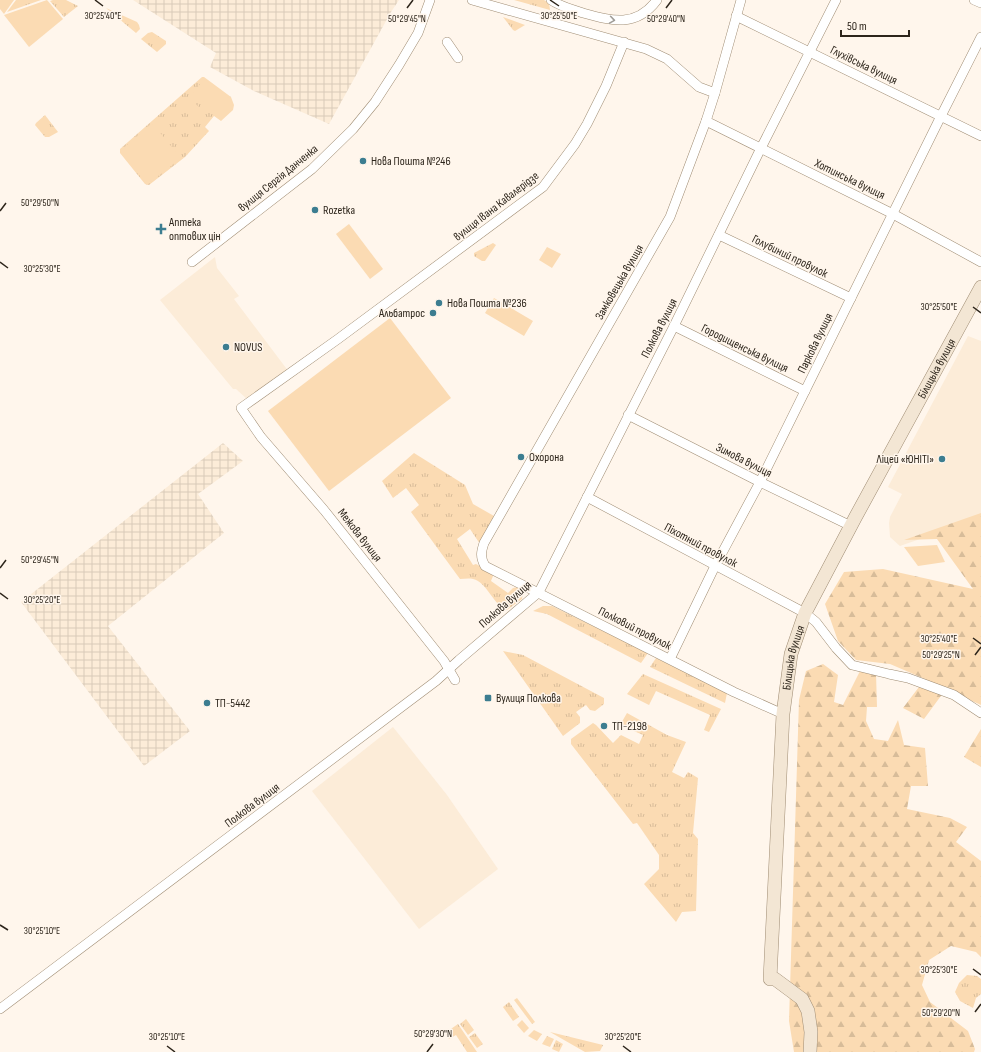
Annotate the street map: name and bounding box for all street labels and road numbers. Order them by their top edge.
street label: Глухівська вулиця [828,43,900,88]
street label: вулиця Сергія Данченка [235,141,322,215]
street label: Хотинська вулиця [811,155,888,203]
street label: вулиця Івана Кавалерідзе [451,168,542,244]
street label: Голубиний провулок [749,232,831,281]
street label: Замковецька вулиця [592,242,647,323]
street label: Полкова вулиця [638,296,681,360]
street label: Паркова вулиця [794,310,837,376]
street label: Городищенська вулиця [699,321,791,376]
street label: Білицька вулиця [915,336,960,401]
street label: Зимова вулиця [713,440,775,481]
street label: Межова вулиця [334,506,385,565]
street label: Піхотний провулок [662,520,740,571]
street label: Полкова вулиця [476,577,535,631]
street label: Полковий провулок [596,604,674,653]
street label: Білицька вулиця [779,623,808,691]
street label: Полкова вулиця [222,780,283,831]

